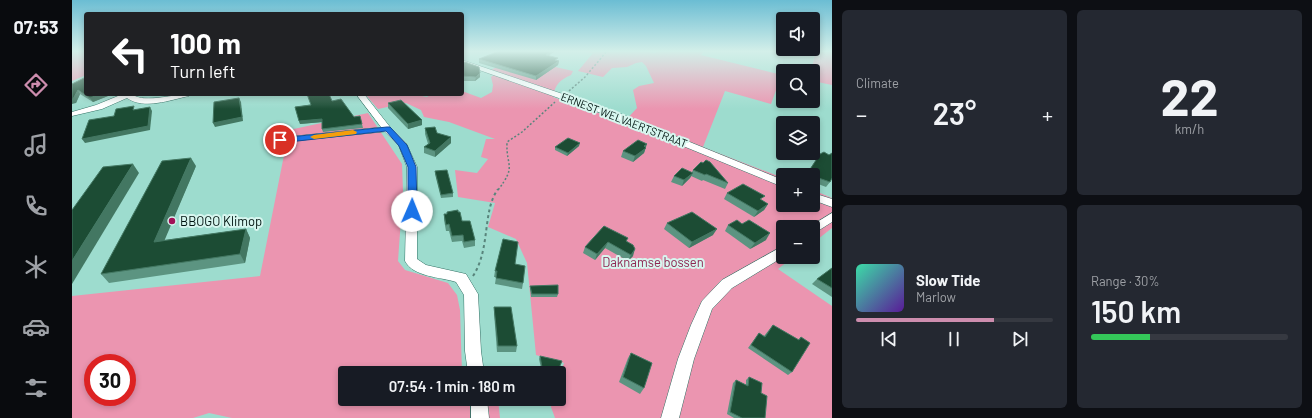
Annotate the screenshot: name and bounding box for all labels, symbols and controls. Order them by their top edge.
map controls [776,12,820,264]
button: sound [776,12,820,56]
text: 07:53 [13,16,59,38]
text: 100 m [170,26,241,60]
icon: left [104,28,156,80]
text: Turn left [170,60,236,82]
button: search [776,64,820,108]
text: 22 [1160,64,1219,126]
icon: directions [22,71,50,99]
text: Climate [856,75,899,91]
street label: ERNEST WELVAERTSTRAAT [559,89,689,150]
text: 23° [933,95,976,131]
text: − [856,101,867,127]
text: + [1042,101,1053,127]
button: layers [776,116,820,160]
text: km/h [1175,121,1204,137]
pin [263,123,297,157]
icon: arrive [269,129,291,151]
icon: music [22,131,50,159]
button: + [776,168,820,212]
position arrow [391,190,433,232]
icon: phone [22,192,50,220]
place label: BBOGO Klimop [180,213,262,229]
marker: BBOGO Klimop [167,216,177,226]
button: − [776,220,820,264]
icon: climate [22,253,50,281]
park label: Daknamse bossen [602,254,704,270]
text: Slow Tide [916,271,980,289]
text: Range · 30% [1091,273,1159,289]
text: Marlow [916,289,956,305]
text: 150 km [1091,293,1181,329]
icon: car [22,313,50,341]
icon: previous [878,328,900,350]
icon: pause [943,328,965,350]
icon: next [1009,328,1031,350]
speed limit sign: 30 [84,354,136,406]
icon: filters [22,374,50,402]
text: 07:54 · 1 min · 180 m [389,377,515,395]

